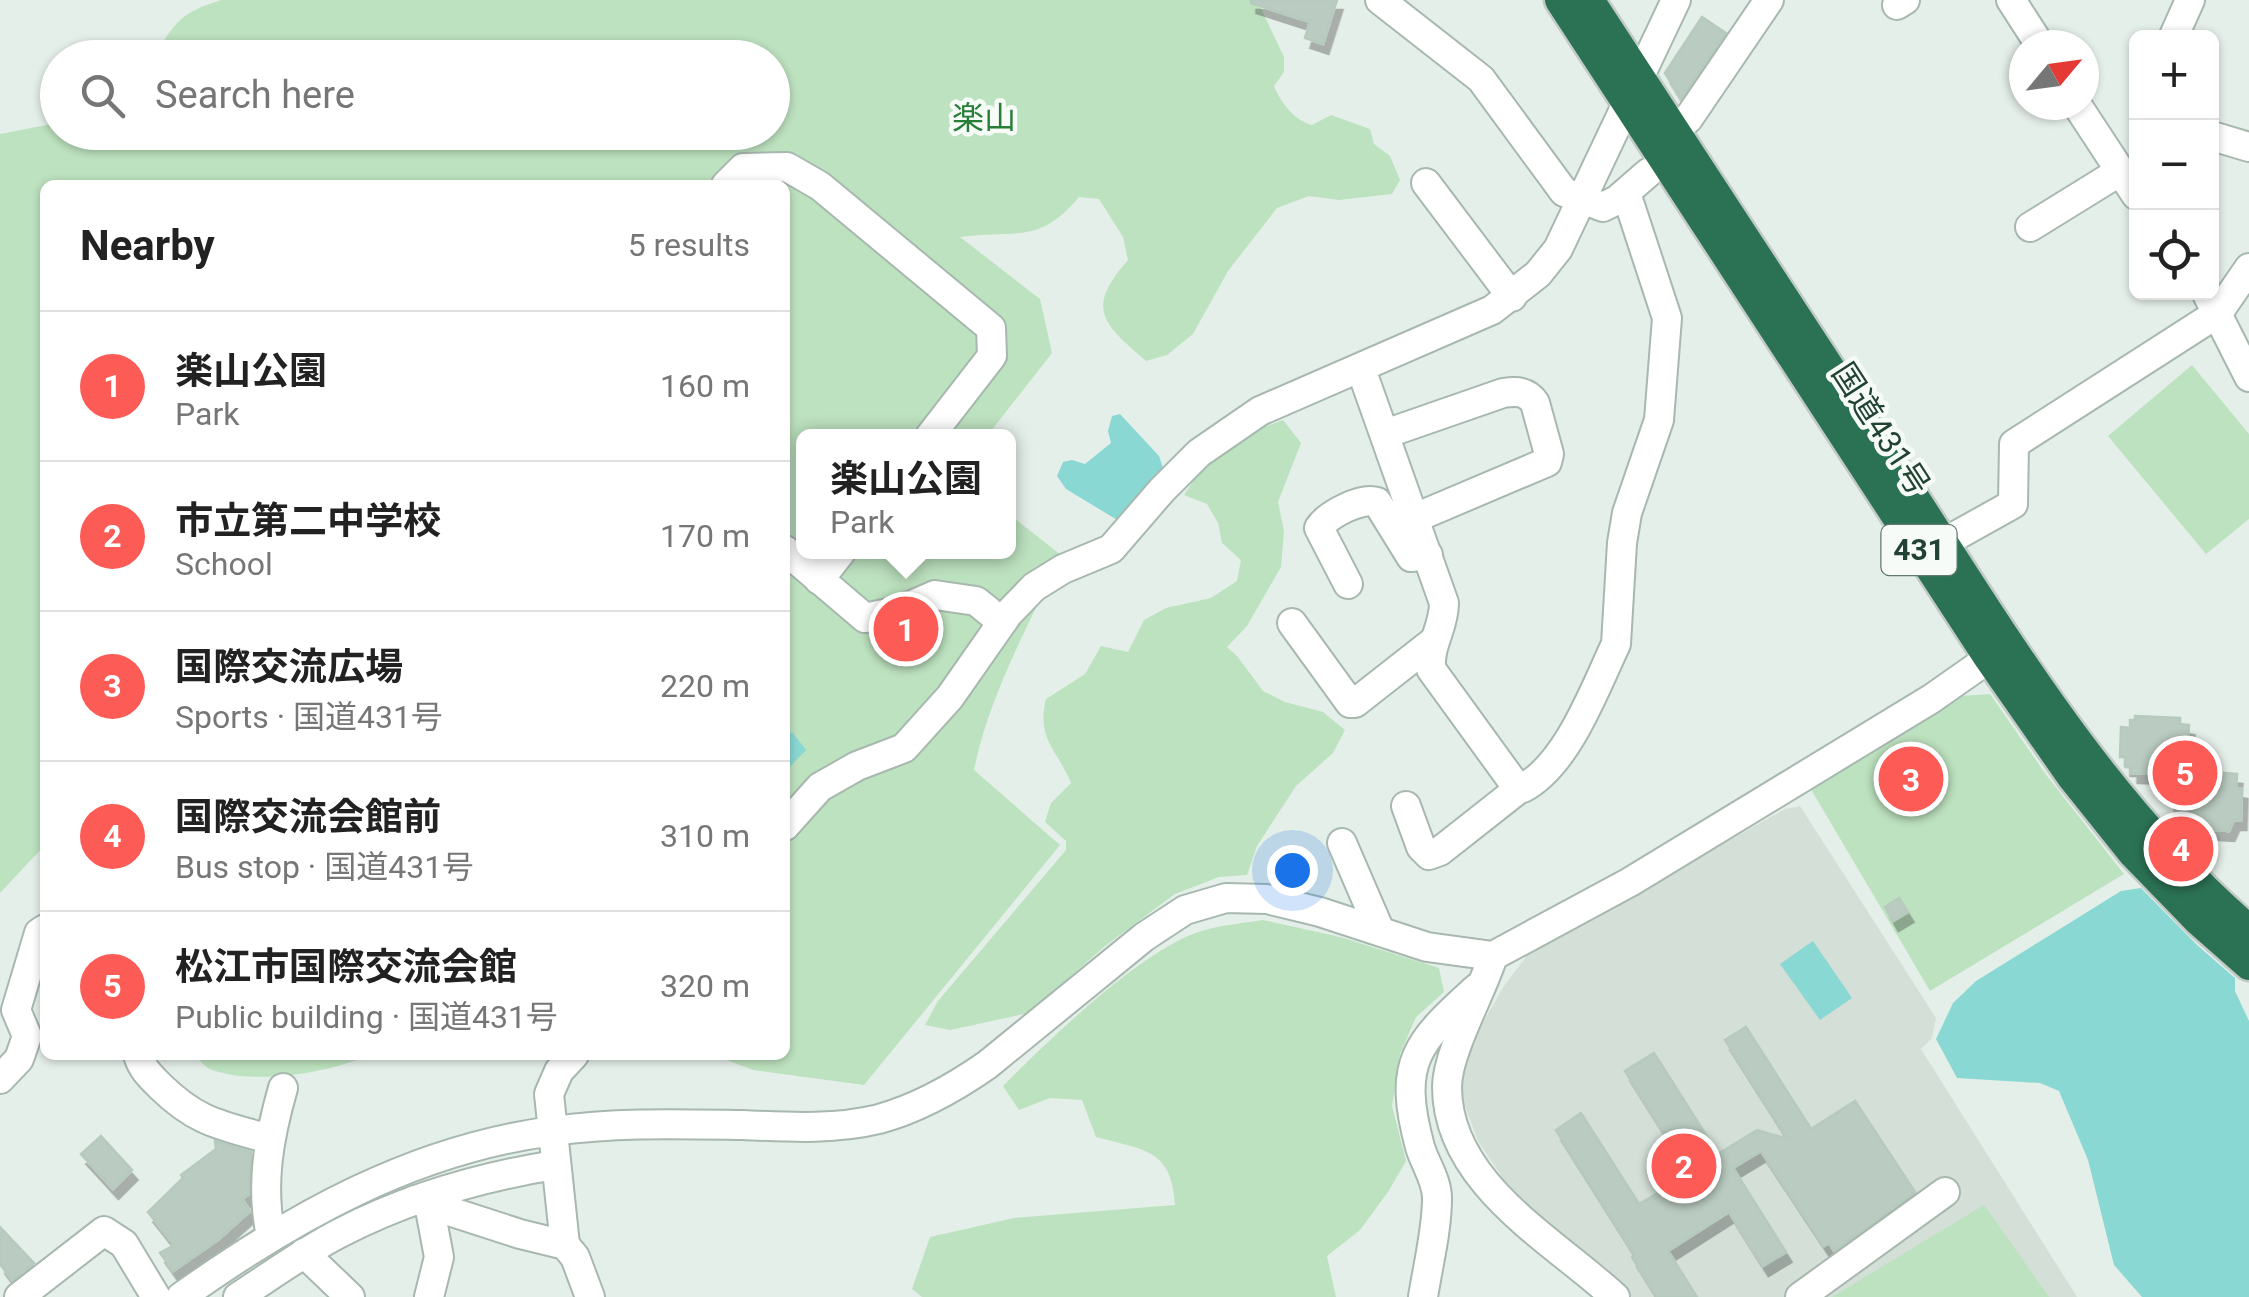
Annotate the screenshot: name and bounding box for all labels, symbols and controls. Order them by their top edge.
north arrow [2009,30,2099,120]
map controls [2129,30,2219,300]
button: + [2129,30,2219,120]
search box [40,40,790,150]
icon: search [75,68,130,123]
text: Search here [155,73,355,117]
park label: 楽山 [952,99,1016,137]
button: − [2129,120,2219,210]
button: locate [2129,210,2219,300]
text: Nearby [80,221,215,270]
text: 5 results [628,226,750,264]
text: 楽山公園 [175,349,327,393]
street label: 国道431号 [1824,356,1938,502]
text: 1 [103,367,122,405]
text: 160 m [660,367,750,405]
text: Park [175,395,239,433]
popup [796,429,1016,559]
text: 楽山公園 [830,457,982,501]
text: 市立第二中学校 [175,499,441,543]
text: Park [830,503,894,541]
text: 2 [103,517,122,555]
text: 170 m [660,517,750,555]
road number: 431 [1882,525,1956,575]
text: School [175,545,273,583]
pin: 1 [874,592,938,666]
text: 国際交流広場 [175,645,403,689]
text: 3 [103,667,122,705]
text: 220 m [660,667,750,705]
text: Sports · 国道431号 [175,698,443,736]
pin: 5 [2152,736,2218,810]
pin: 3 [1878,742,1944,816]
text: 国際交流会館前 [175,795,441,839]
pin: 4 [2148,812,2214,886]
text: 4 [103,817,122,855]
text: 310 m [660,817,750,855]
your location [1267,845,1318,896]
text: Bus stop · 国道431号 [175,848,474,886]
text: 松江市国際交流会館 [175,945,517,989]
text: 5 [103,967,122,1005]
text: 320 m [660,967,750,1005]
text: Public building · 国道431号 [175,998,558,1036]
pin: 2 [1652,1128,1716,1204]

